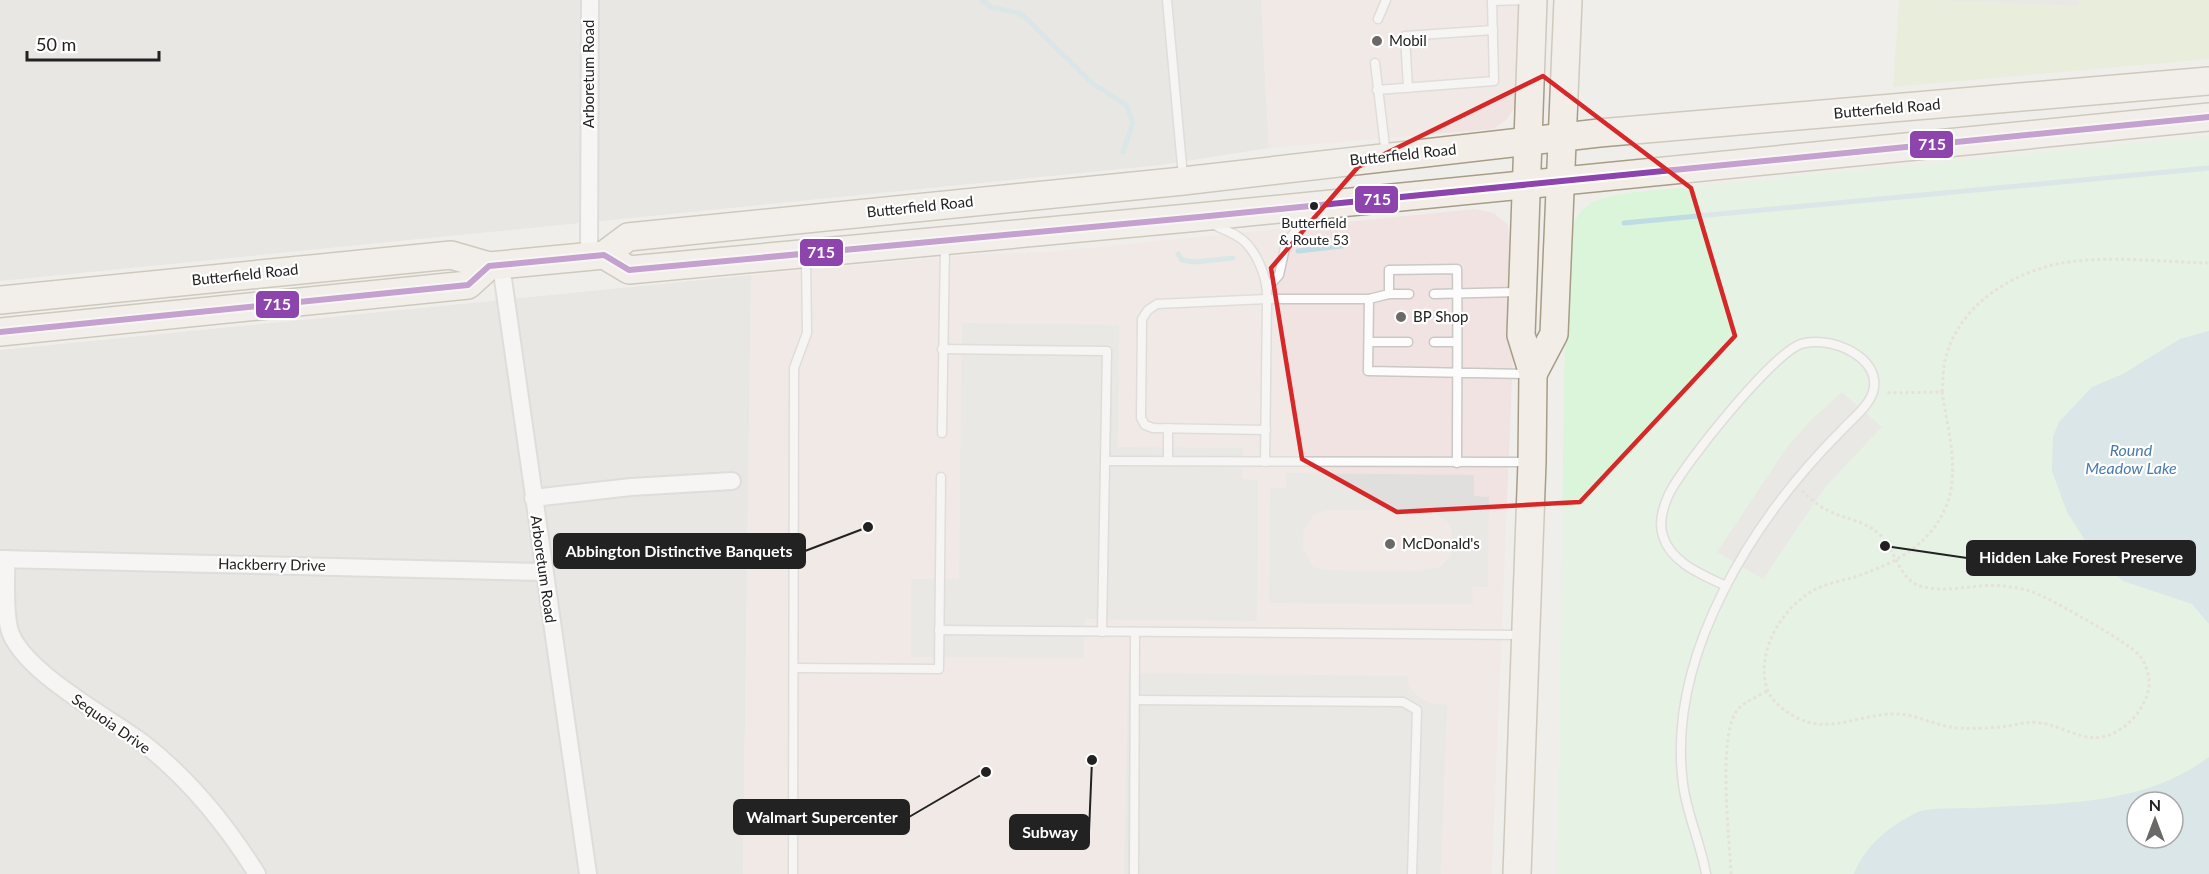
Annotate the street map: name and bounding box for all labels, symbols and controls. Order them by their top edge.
street label: Arboretum Road [579,20,597,128]
scale bar [27,24,159,62]
place label: Mobil [1389,31,1427,49]
text: 50 m [36,33,76,55]
marker: Mobil [1370,34,1384,48]
street label: Butterfield Road [1833,94,1941,122]
line badge: 715 [1909,130,1954,159]
text: 715 [1918,134,1946,153]
street label: Butterfield Road [1349,139,1457,169]
line badge: 715 [1354,185,1399,214]
text: 715 [1363,189,1391,208]
street label: Butterfield Road [866,191,974,221]
marker: Butterfield & Route 53 [1308,200,1320,212]
place label: Butterfield & Route 53 [1279,214,1349,248]
line badge: 715 [799,238,844,267]
text: 715 [807,242,835,261]
street label: Butterfield Road [191,259,299,289]
line badge: 715 [255,290,300,319]
text: 715 [263,294,291,313]
place label: BP Shop [1413,307,1468,325]
marker: BP Shop [1394,310,1408,324]
water label: Round Meadow Lake [2085,440,2177,477]
street label: Arboretum Road [528,514,560,624]
callout: Abbington Distinctive Banquets [554,534,805,568]
place label: McDonald's [1402,534,1480,552]
marker: McDonald's [1383,537,1397,551]
text: Abbington Distinctive Banquets [565,541,792,560]
callout: Hidden Lake Forest Preserve [1967,541,2195,575]
text: Hidden Lake Forest Preserve [1979,547,2183,566]
street label: Hackberry Drive [218,554,326,574]
street label: Sequoia Drive [69,689,154,757]
north arrow [2125,790,2185,850]
text: N [2149,795,2161,814]
callout: Walmart Supercenter [734,800,909,834]
text: Walmart Supercenter [746,807,898,826]
callout: Subway [1010,815,1089,849]
text: Subway [1022,822,1078,841]

